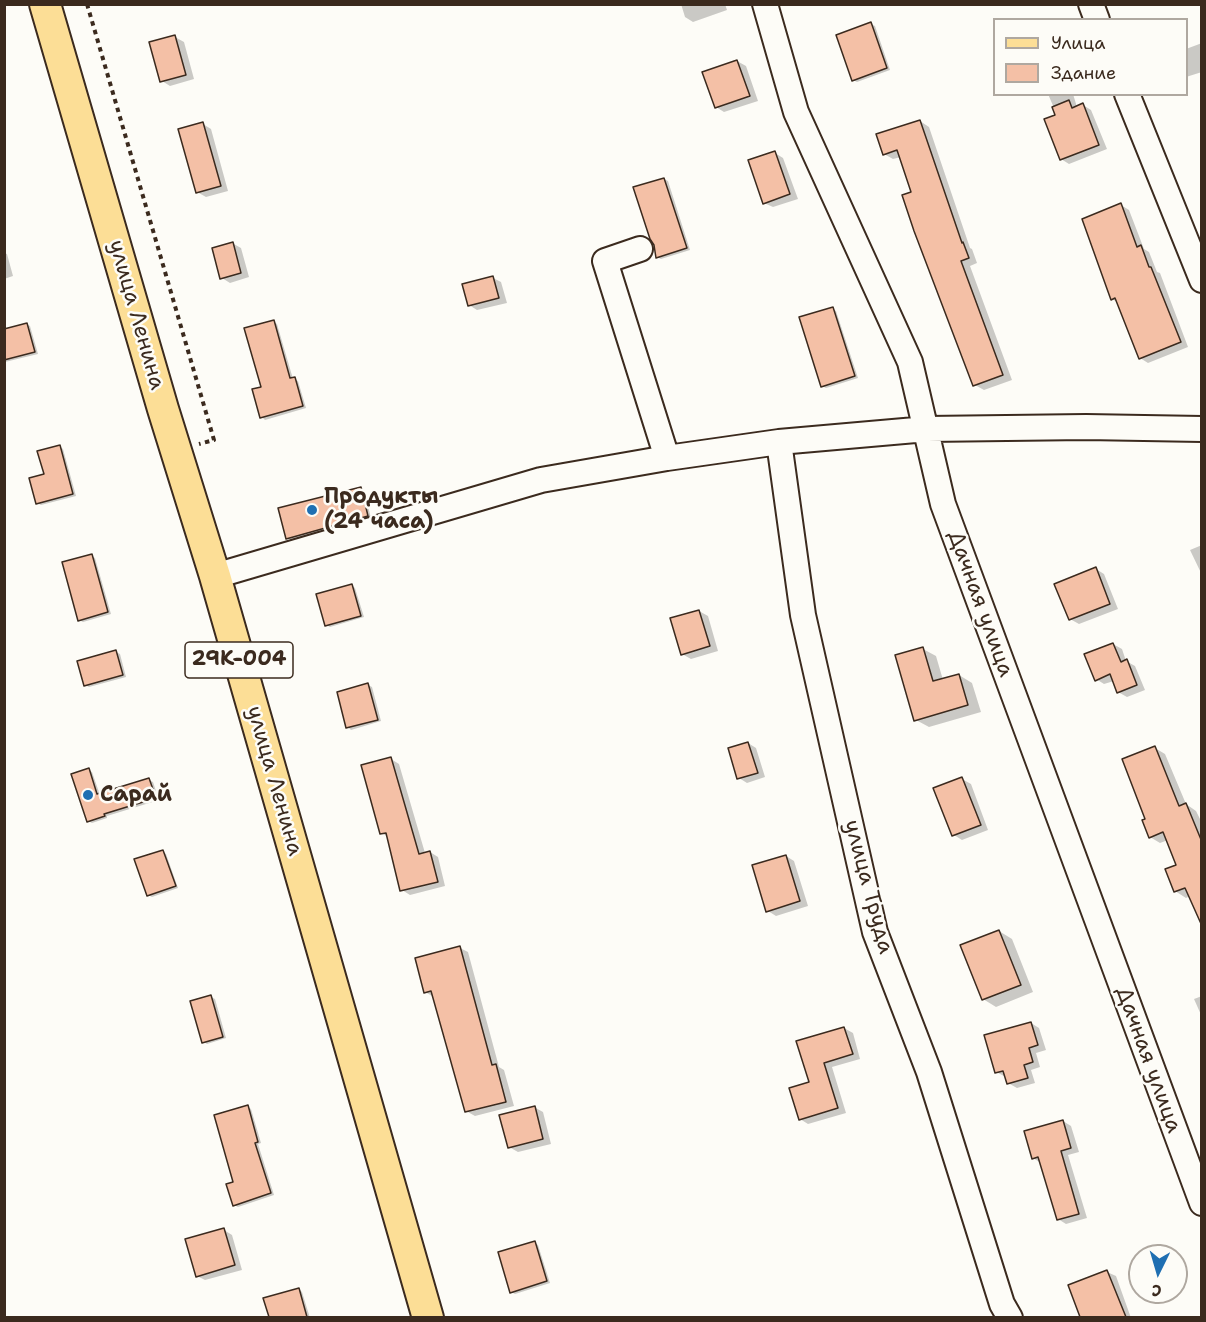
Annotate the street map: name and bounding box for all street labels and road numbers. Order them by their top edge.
street label: улица Ленина [102,237,170,393]
street label: Дачная улица [941,527,1019,681]
road number: 29К-004 [185,642,293,678]
street label: улица Ленина [240,703,308,859]
street label: улица Труда [837,817,899,957]
street label: Дачная улица [1109,983,1187,1137]

